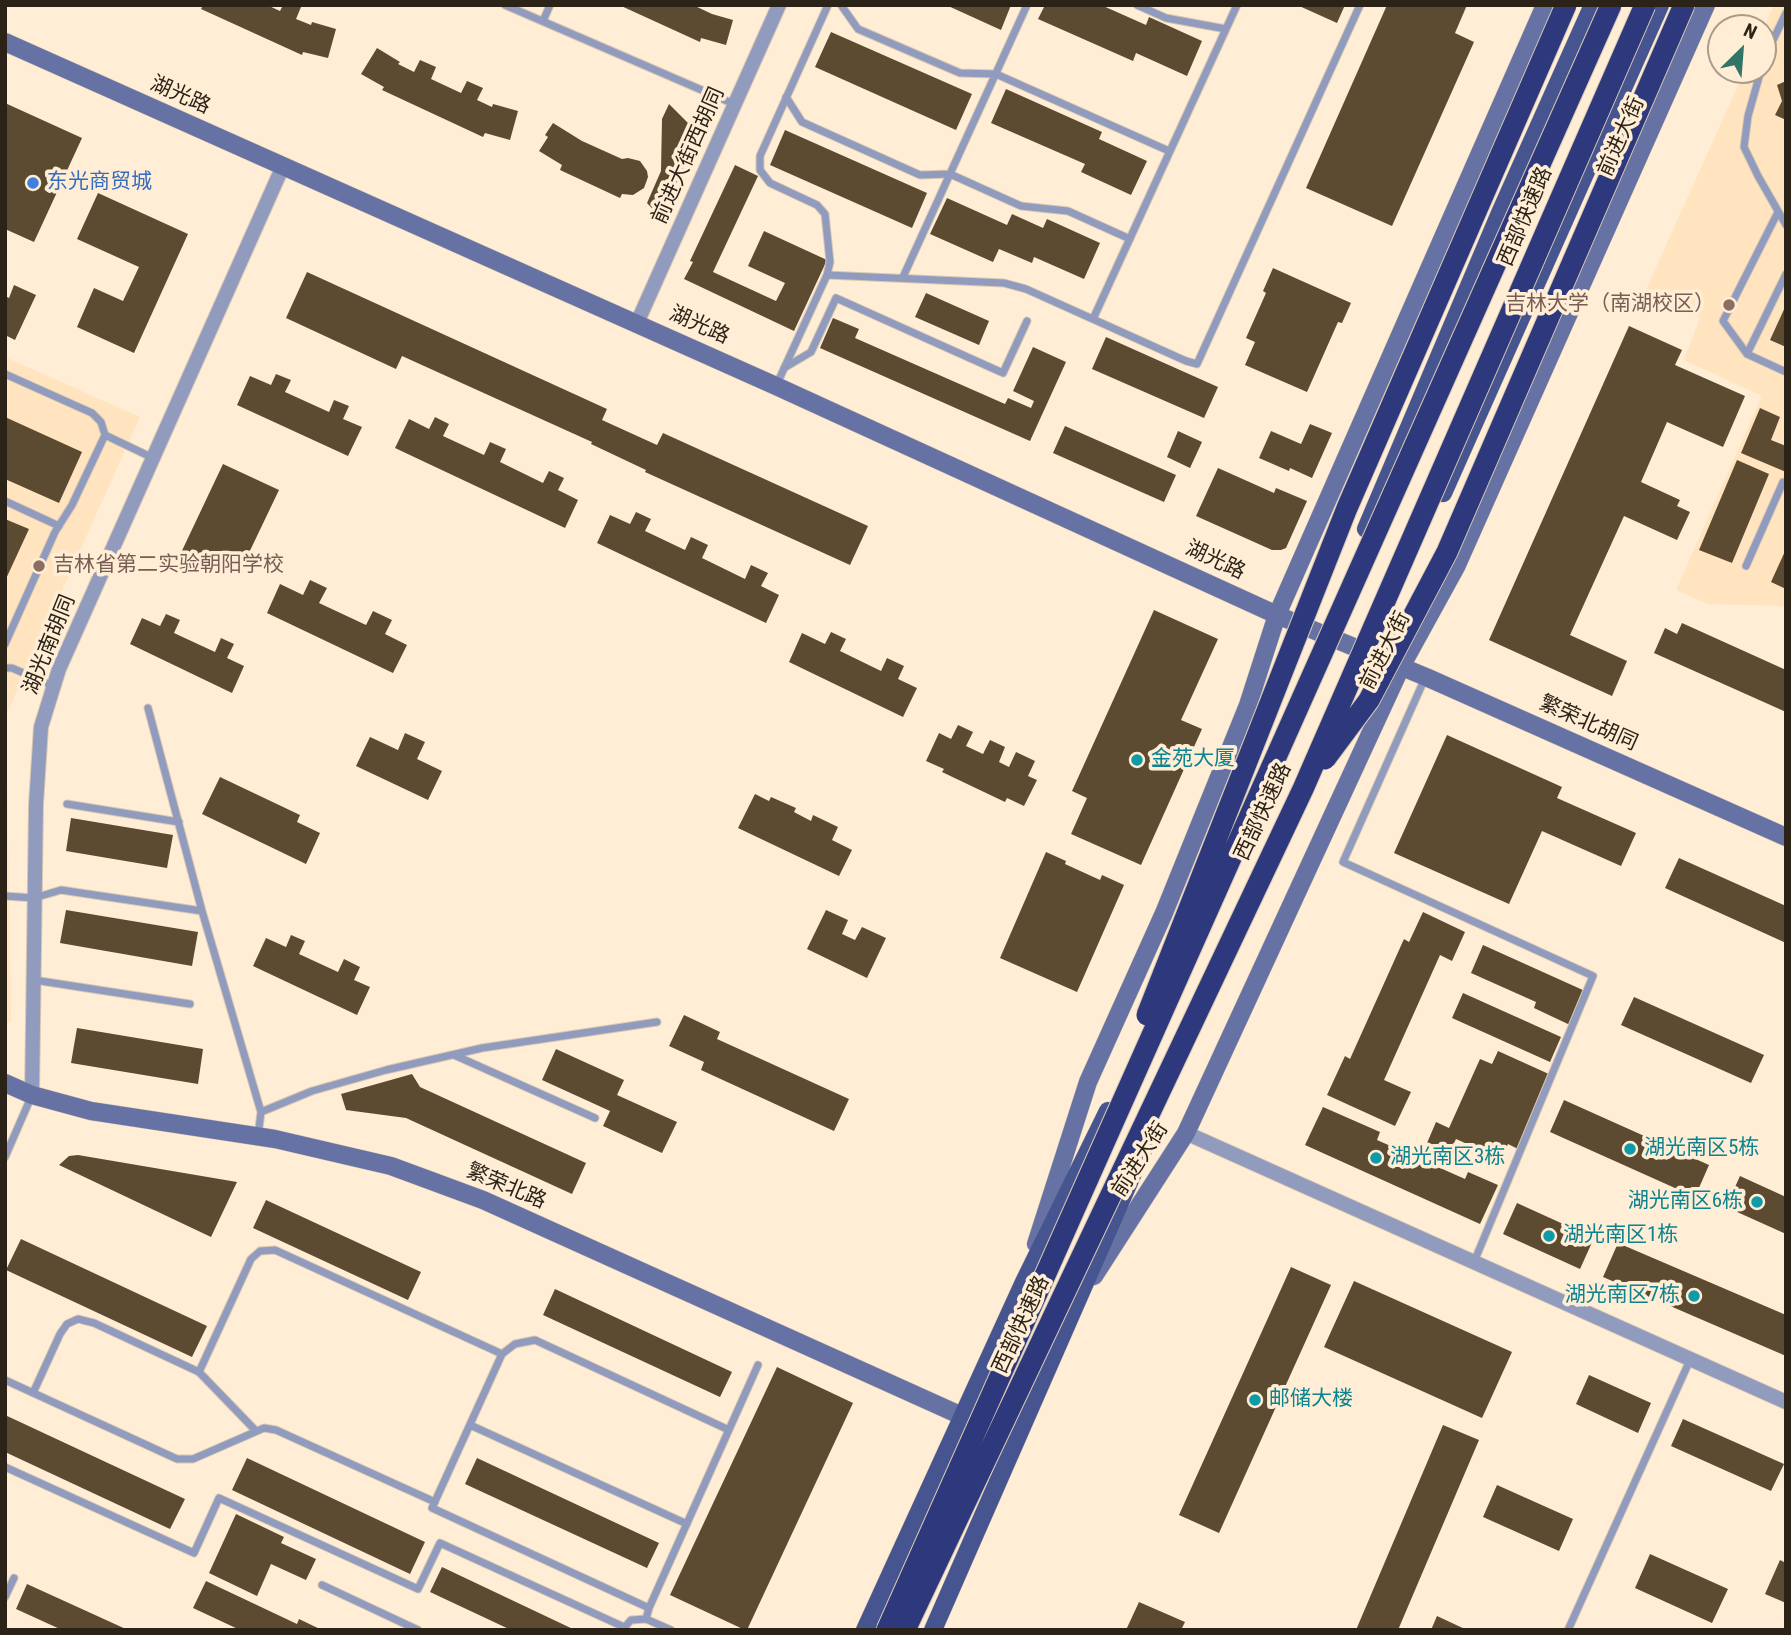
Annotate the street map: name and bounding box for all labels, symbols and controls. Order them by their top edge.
north arrow [1707,14,1777,84]
text: N [1740,18,1760,44]
street label: 湖光路 [146,72,214,120]
street label: 前进大街西胡同 [648,84,730,228]
street label: 前进大街 [1593,94,1651,180]
street label: 西部快速路 [1494,164,1558,270]
place label: 东光商贸城 [47,170,152,196]
marker: 东光商贸城 [25,175,41,191]
place label: 吉林大学（南湖校区） [1505,292,1715,318]
marker: 吉林大学（南湖校区） [1721,297,1737,313]
street label: 湖光路 [665,302,733,350]
street label: 湖光路 [1181,536,1249,586]
place label: 吉林省第二实验朝阳学校 [53,553,284,579]
marker: 吉林省第二实验朝阳学校 [31,558,47,574]
street label: 湖光南胡同 [19,592,81,698]
street label: 前进大街 [1356,608,1416,694]
street label: 繁荣北胡同 [1535,691,1641,757]
place label: 金苑大厦 [1151,747,1235,773]
marker: 金苑大厦 [1129,752,1145,768]
street label: 西部快速路 [1230,759,1298,865]
street label: 前进大街 [1108,1118,1174,1202]
place label: 湖光南区5栋 [1644,1136,1759,1162]
marker: 湖光南区5栋 [1622,1141,1638,1157]
place label: 湖光南区3栋 [1390,1145,1505,1171]
marker: 湖光南区3栋 [1368,1150,1384,1166]
street label: 繁荣北路 [462,1159,550,1215]
place label: 湖光南区6栋 [1628,1189,1743,1215]
marker: 湖光南区6栋 [1749,1194,1765,1210]
place label: 湖光南区1栋 [1563,1223,1678,1249]
marker: 湖光南区1栋 [1541,1228,1557,1244]
street label: 西部快速路 [988,1272,1056,1378]
place label: 湖光南区7栋 [1565,1283,1680,1309]
marker: 湖光南区7栋 [1686,1288,1702,1304]
place label: 邮储大楼 [1269,1387,1353,1413]
marker: 邮储大楼 [1247,1392,1263,1408]

